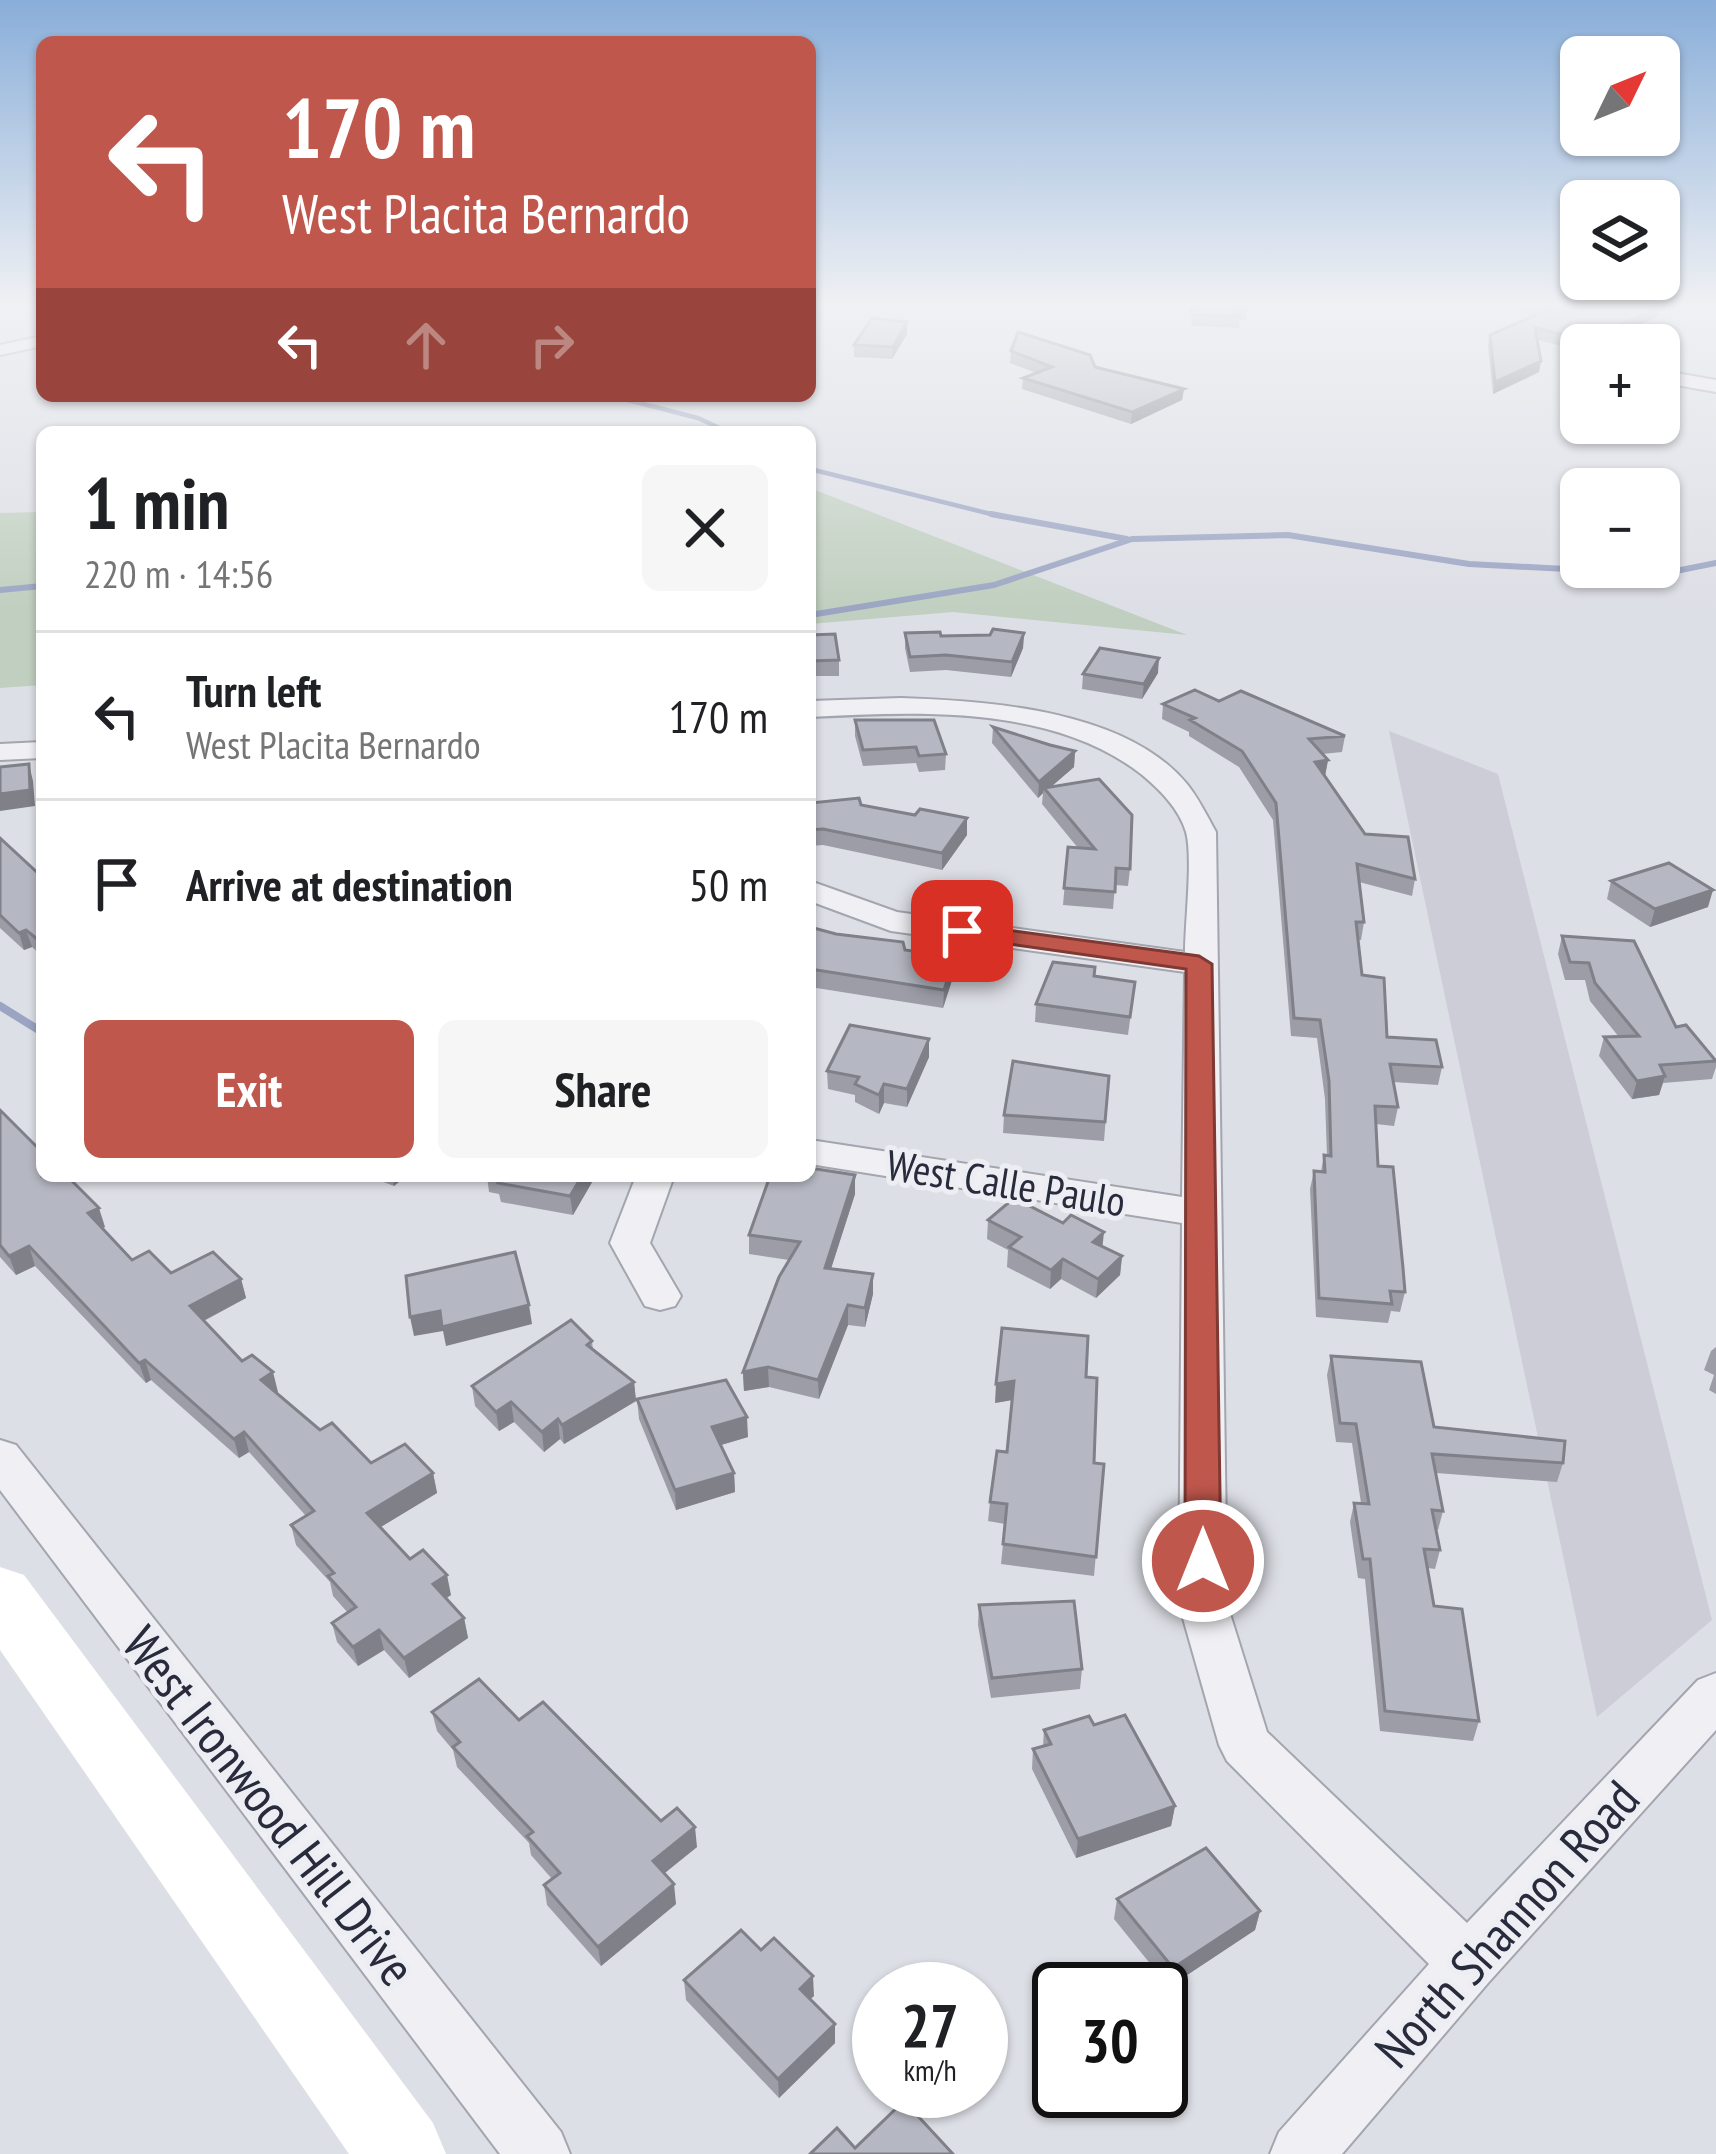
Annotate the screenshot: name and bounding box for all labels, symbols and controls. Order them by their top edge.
north arrow [1560,36,1680,156]
map controls [1560,36,1680,588]
text: 170 m [282,72,475,181]
icon: left [84,84,240,240]
text: West Placita Bernardo [282,178,690,248]
button: layers [1560,180,1680,300]
icon: left [267,312,333,378]
icon: ahead [393,312,459,378]
icon: right [519,312,585,378]
button: + [1560,324,1680,444]
text: 1 min [84,456,229,549]
button: close [642,465,768,591]
button: − [1560,468,1680,588]
text: 220 m · 14:56 [84,548,273,599]
text: Turn left [186,661,321,719]
icon: left [84,683,150,749]
text: 170 m [668,687,768,745]
text: West Placita Bernardo [186,719,481,770]
icon: arrive [84,851,150,917]
text: Arrive at destination [186,855,513,913]
text: 50 m [689,855,768,913]
pin [911,880,1013,982]
icon: arrive [929,898,995,964]
button: Exit [84,1020,414,1158]
button: Share [438,1020,768,1158]
street label: West Calle Paulo [883,1137,1129,1229]
position arrow [1140,1498,1266,1624]
street label: West Ironwood Hill Drive [109,1612,431,1998]
street label: North Shannon Road [1360,1766,1652,2081]
speed limit sign: 30 [1032,1962,1188,2118]
text: 27 [901,1986,959,2064]
text: km/h [903,2050,957,2089]

